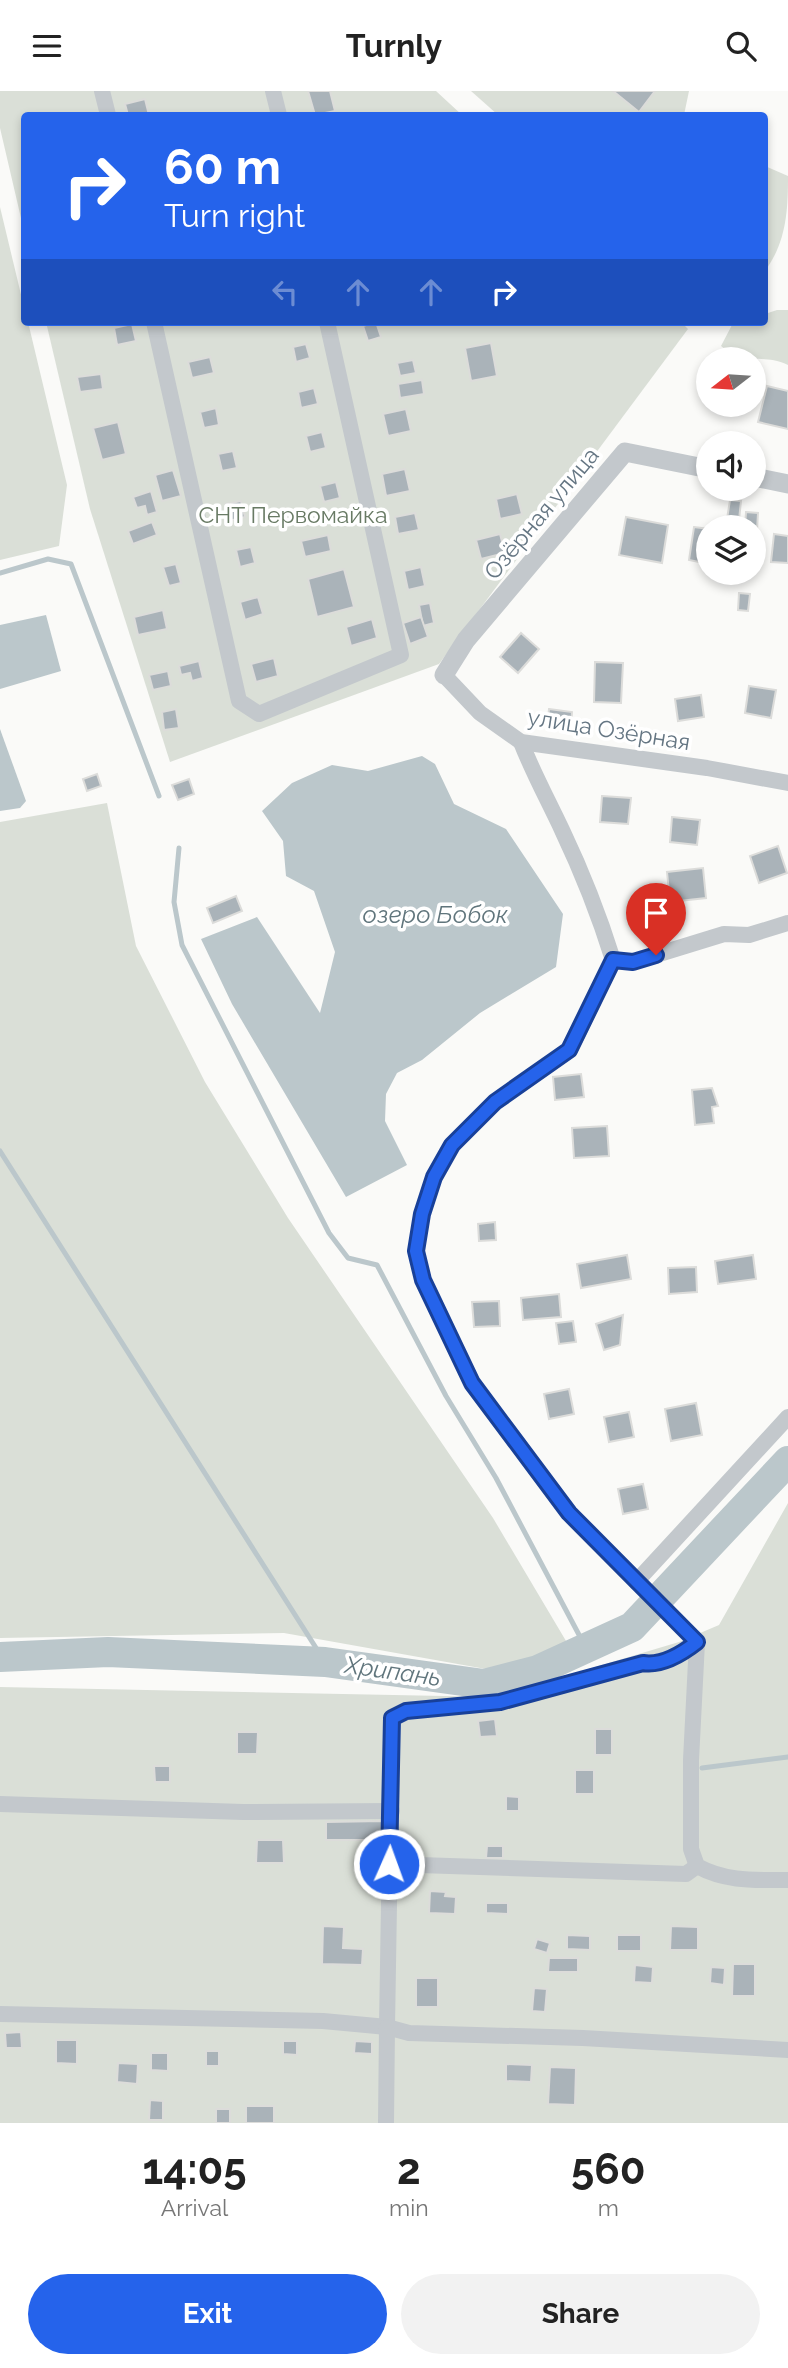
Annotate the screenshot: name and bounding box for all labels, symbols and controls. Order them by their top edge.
icon: menu [28,27,66,65]
text: Turnly [346,27,442,64]
icon: search [722,27,760,65]
text: 60 m [164,138,281,195]
icon: right [49,140,140,231]
text: Turn right [164,197,305,234]
icon: left [266,273,304,311]
icon: ahead [339,273,377,311]
icon: ahead [412,273,450,311]
icon: right [485,273,523,311]
north arrow [696,347,766,417]
map controls [696,347,766,585]
button: sound [696,431,766,501]
street label: Озёрная улица [478,442,604,584]
park label: СНТ Первомайка [199,501,387,528]
button: layers [696,515,766,585]
street label: улица Озёрная [526,703,692,755]
pin [626,883,686,955]
icon: arrive [637,894,675,932]
water label: озеро Бобок [362,900,508,929]
water label: Хрипань [341,1650,443,1692]
position arrow [352,1827,426,1901]
text: 14:05 [142,2145,247,2194]
text: 2 [397,2145,421,2194]
text: 560 [571,2145,646,2194]
text: Arrival [161,2194,228,2221]
text: min [389,2194,429,2221]
text: m [598,2194,619,2221]
button: Exit [28,2274,387,2354]
button: Share [401,2274,760,2354]

